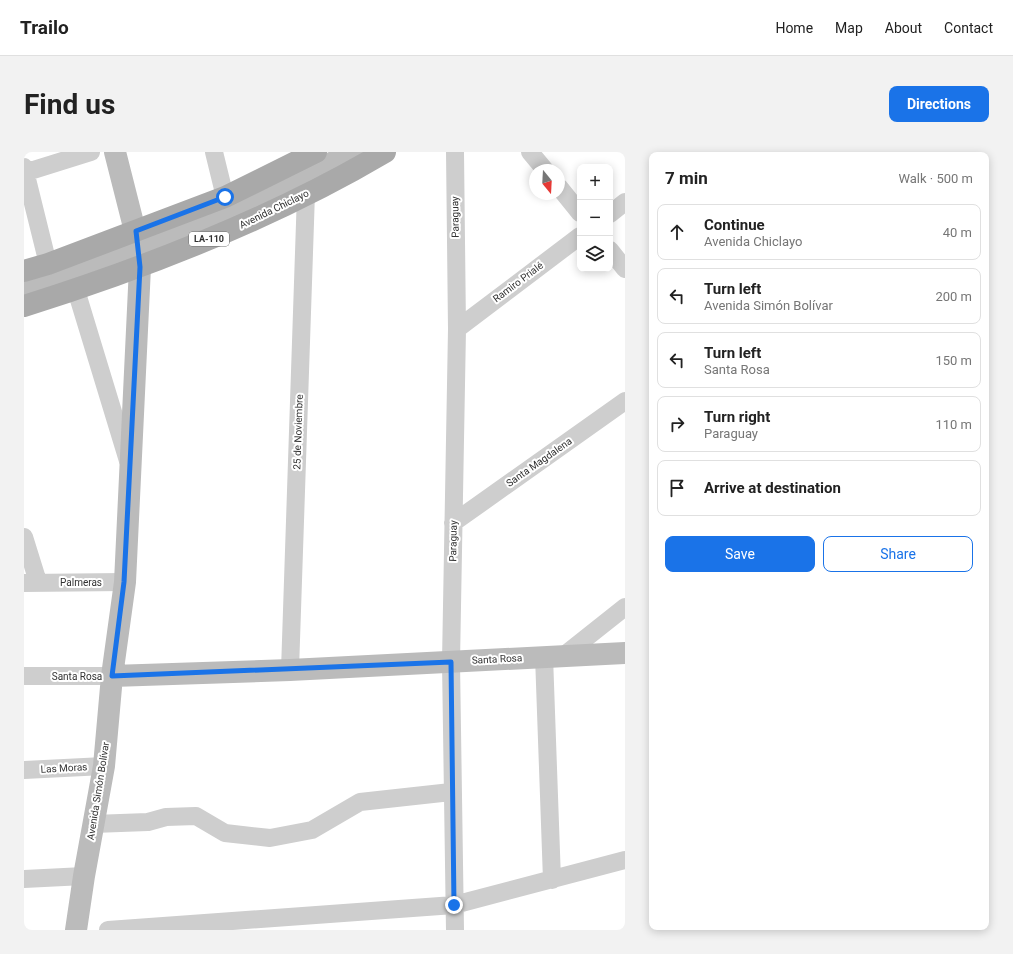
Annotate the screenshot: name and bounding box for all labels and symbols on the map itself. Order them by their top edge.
north arrow [529,164,565,200]
street label: Avenida Chiclayo [238,187,311,231]
route start [216,188,234,206]
street label: Paraguay [449,196,461,238]
road number: LA-110 [189,232,229,246]
street label: Ramiro Prialé [491,260,545,304]
street label: 25 de Noviembre [291,394,305,470]
street label: Santa Magdalena [504,435,574,489]
street label: Paraguay [447,520,459,562]
street label: Palmeras [60,577,102,588]
street label: Santa Rosa [471,652,523,666]
street label: Santa Rosa [52,671,102,682]
street label: Avenida Simón Bolívar [85,741,111,841]
street label: Las Moras [40,761,88,775]
route end [445,896,463,914]

